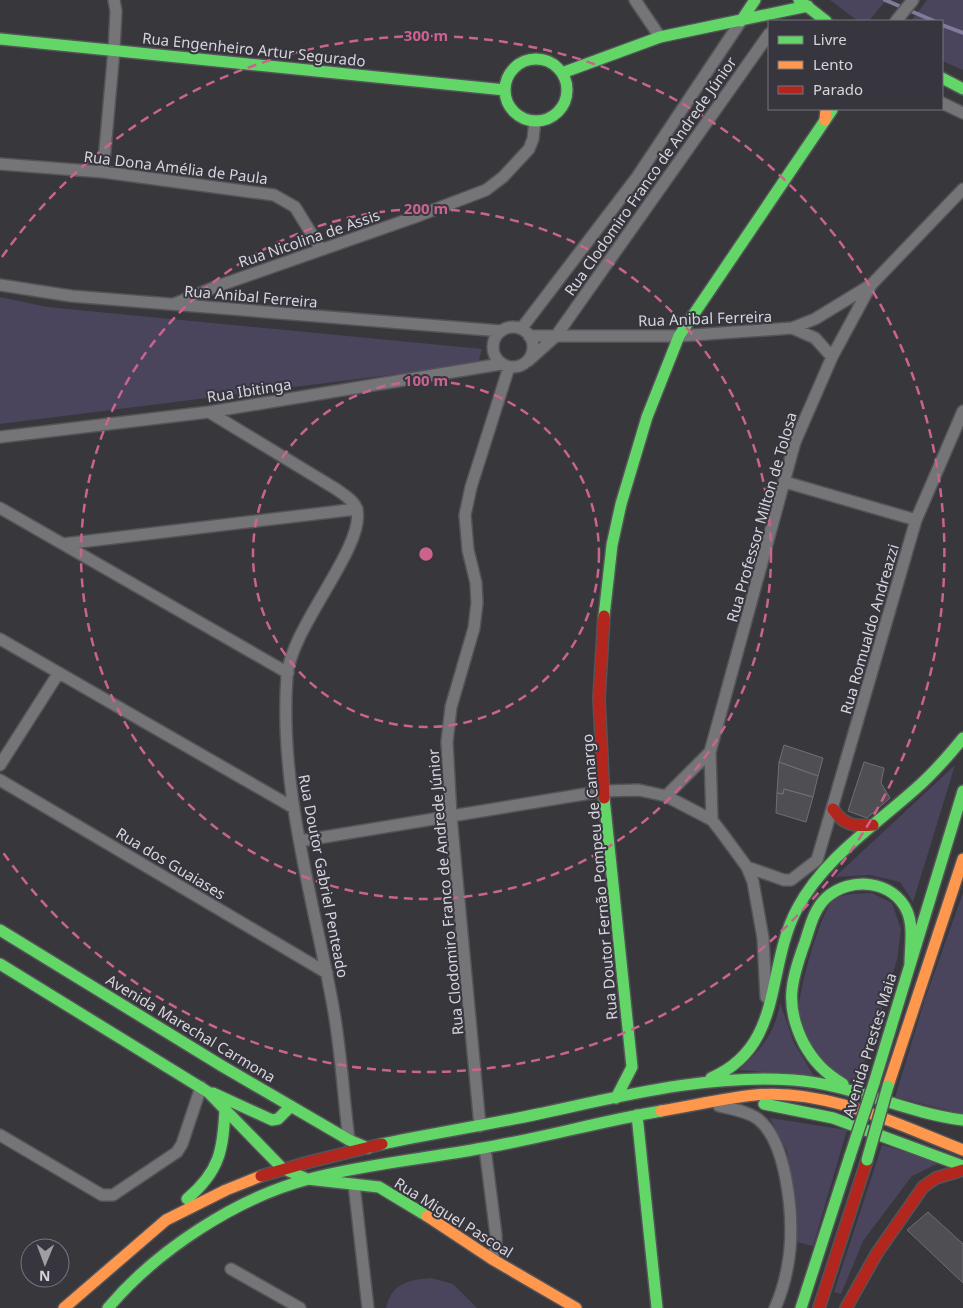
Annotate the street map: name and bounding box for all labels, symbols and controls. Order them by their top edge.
legend [768,20,943,110]
text: 300 m [404,25,448,45]
street label: Rua Engenheiro Artur Segurado [141,27,367,71]
text: Livre [813,29,847,49]
street label: Rua Clodomiro Franco de Andrede Júnior [559,53,741,299]
text: Lento [813,54,853,74]
text: Parado [813,79,863,99]
street label: Rua Dona Amélia de Paula [83,146,269,188]
text: 200 m [404,198,448,218]
street label: Rua Nicolina de Assis [236,204,382,272]
street label: Rua Anibal Ferreira [183,280,319,312]
street label: Rua Anibal Ferreira [638,306,772,330]
text: 100 m [404,370,448,390]
street label: Rua Ibitinga [205,373,293,407]
street label: Rua Professor Milton de Tolosa [721,410,801,624]
street label: Rua Romualdo Andreazzi [835,542,903,716]
centre of rings [417,545,435,563]
street label: Rua Doutor Fernão Pompeu de Camargo [577,733,621,1021]
street label: Rua Clodomiro Franco de Andrede Júnior [423,748,467,1036]
street label: Rua Doutor Gabriel Penteado [294,772,354,980]
street label: Rua dos Guaiases [113,822,229,904]
street label: Avenida Marechal Carmona [103,969,279,1087]
street label: Avenida Prestes Maia [837,970,901,1120]
street label: Rua Miguel Pascoal [391,1172,517,1262]
north arrow [20,1238,70,1288]
text: N [39,1267,51,1286]

